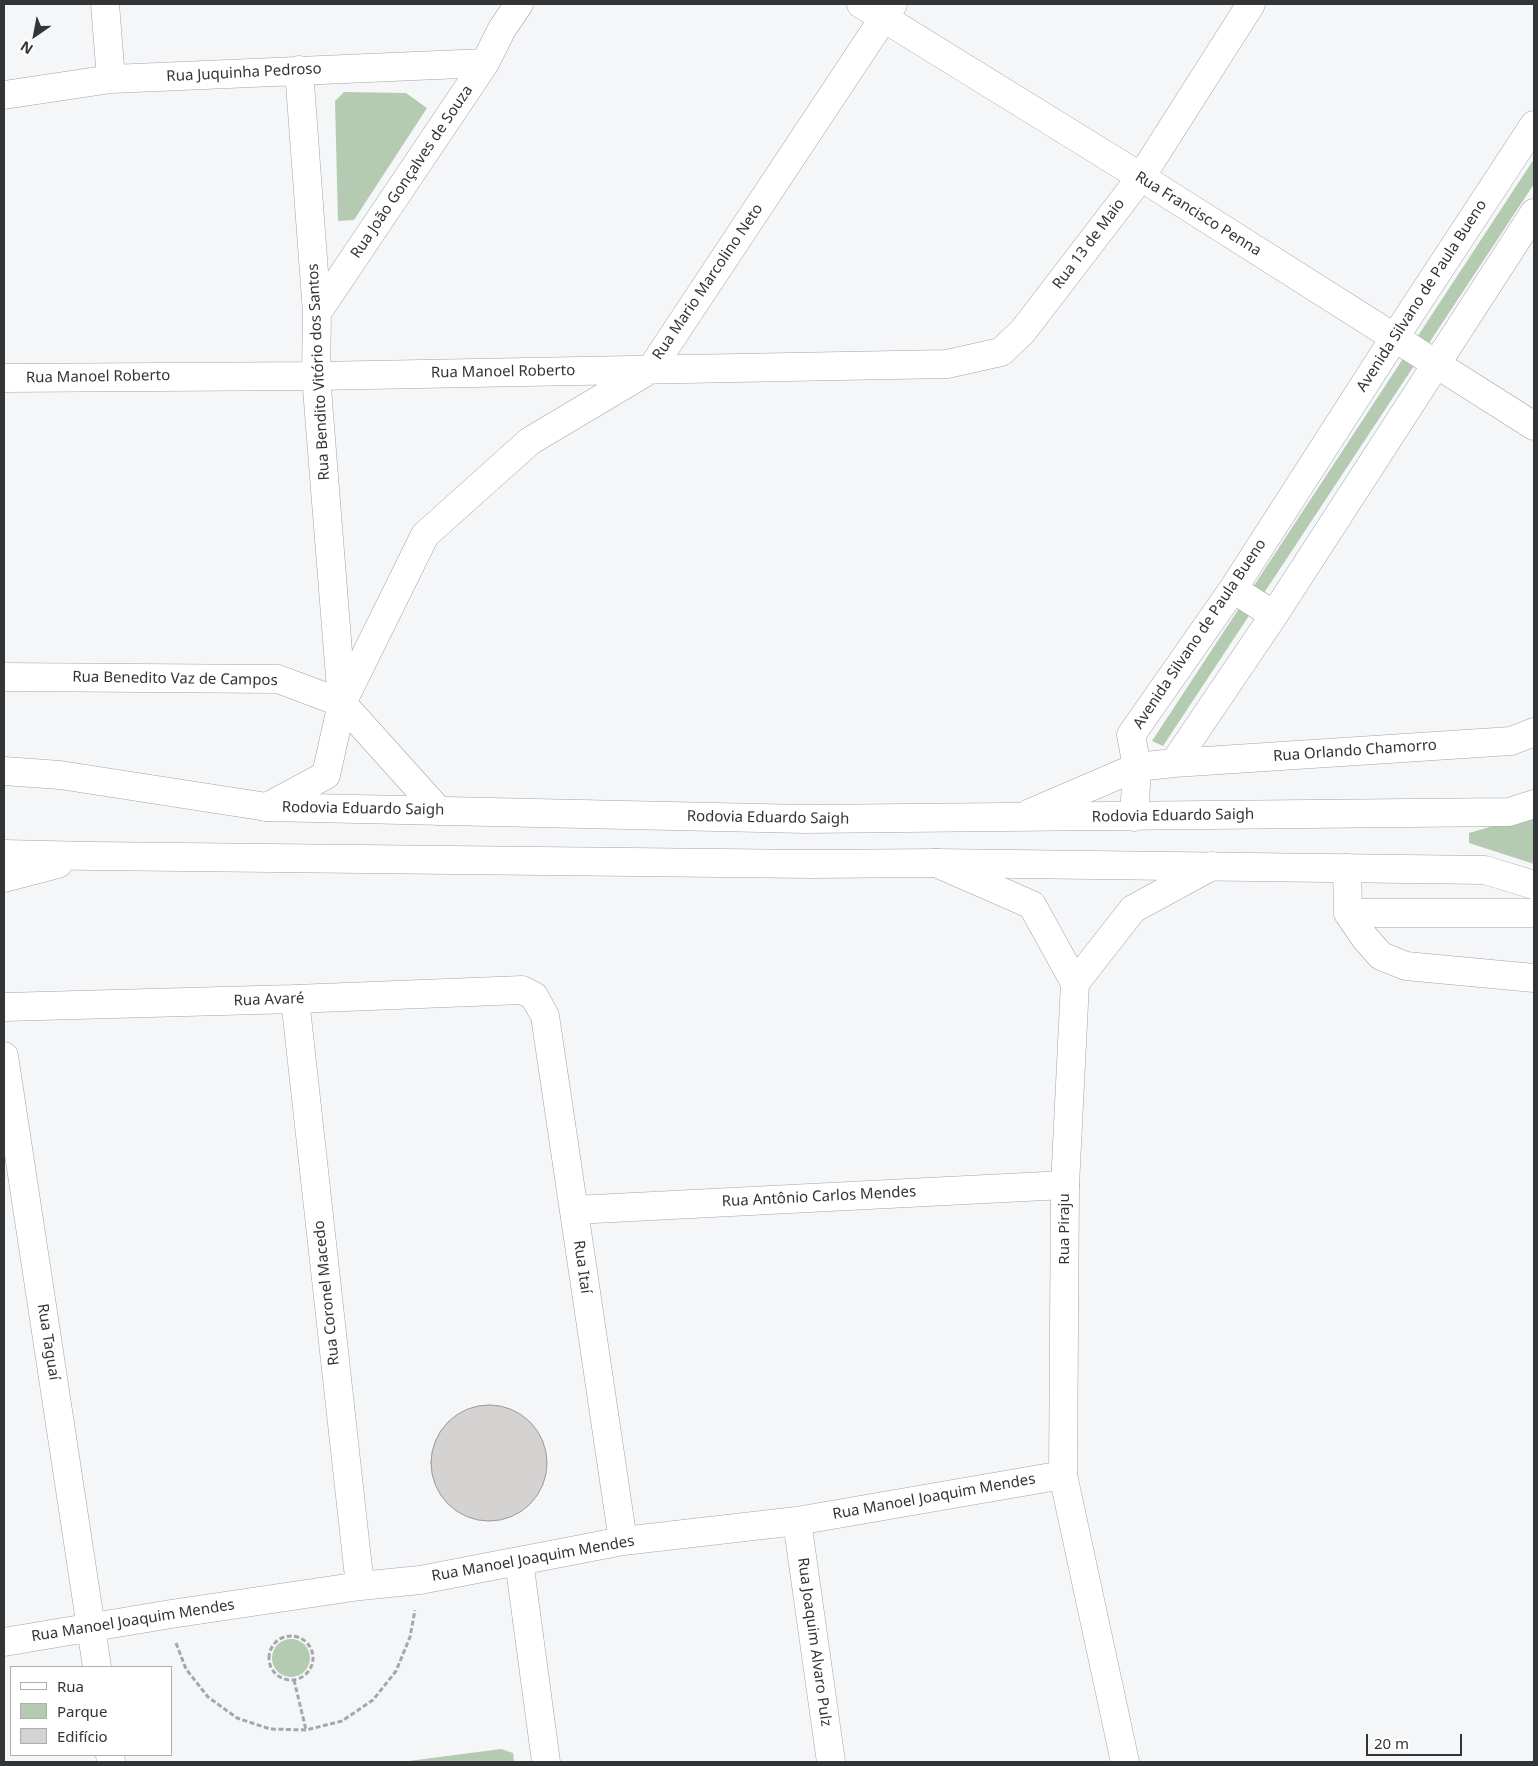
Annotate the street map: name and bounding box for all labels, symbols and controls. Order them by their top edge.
north arrow [10,10,60,60]
text: N [17,37,37,59]
street label: Rua Juquinha Pedroso [166,60,322,86]
street label: Rua João Gonçalves de Souza [347,82,477,262]
street label: Rua Francisco Penna [1132,168,1264,260]
street label: Rua 13 de Maio [1049,195,1129,293]
street label: Avenida Silvano de Paula Bueno [1353,197,1491,395]
street label: Rua Mario Marcolino Neto [649,200,767,364]
street label: Rua Bendito Vitório dos Santos [304,263,334,481]
street label: Rua Manoel Roberto [431,362,575,382]
street label: Rua Manoel Roberto [26,367,170,387]
street label: Avenida Silvano de Paula Bueno [1130,536,1270,732]
street label: Rua Benedito Vaz de Campos [72,668,278,690]
street label: Rua Orlando Chamorro [1273,736,1437,766]
street label: Rodovia Eduardo Saigh [282,799,444,819]
street label: Rodovia Eduardo Saigh [1092,806,1254,826]
street label: Rodovia Eduardo Saigh [687,808,849,828]
street label: Rua Avaré [233,990,305,1010]
street label: Rua Antônio Carlos Mendes [721,1183,917,1211]
street label: Rua Piraju [1056,1193,1074,1265]
street label: Rua Coronel Macedo [310,1219,344,1367]
street label: Rua Itaí [569,1239,595,1295]
street label: Rua Taguaí [33,1302,63,1382]
street label: Rua Manoel Joaquim Mendes [831,1470,1037,1524]
street label: Rua Manoel Joaquim Mendes [430,1532,636,1586]
street label: Rua Joaquim Alvaro Pulz [793,1556,835,1728]
street label: Rua Manoel Joaquim Mendes [30,1596,236,1646]
legend [10,1666,172,1756]
text: Rua [57,1676,84,1696]
text: Parque [57,1701,107,1721]
scale bar [1368,1724,1464,1756]
text: Edifício [57,1726,108,1746]
text: 20 m [1374,1733,1409,1753]

